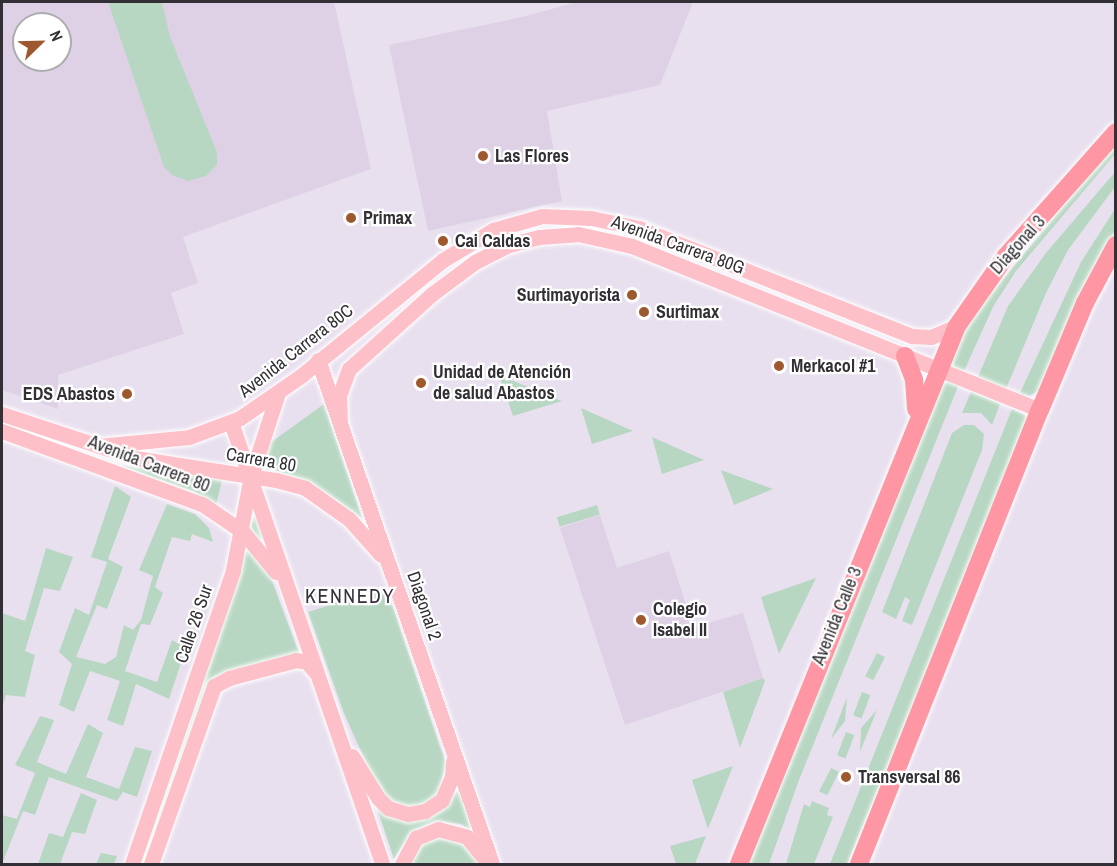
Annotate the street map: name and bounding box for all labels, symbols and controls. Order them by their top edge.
north arrow [12,12,72,72]
text: N [45,27,69,44]
place label: Las Flores [495,145,569,167]
marker: Las Flores [476,149,490,163]
place label: Primax [363,207,412,229]
marker: Primax [344,211,358,225]
street label: Avenida Carrera 80G [609,211,747,279]
street label: Diagonal 3 [986,211,1050,279]
place label: Cai Caldas [455,230,530,252]
marker: Cai Caldas [436,234,450,248]
place label: Surtimayorista [517,284,620,306]
marker: Surtimayorista [625,288,639,302]
street label: Avenida Carrera 80C [235,300,357,402]
place label: Surtimax [656,301,719,323]
marker: Surtimax [637,305,651,319]
place label: Merkacol #1 [791,355,876,377]
marker: Merkacol #1 [772,359,786,373]
place label: Unidad de Atención de salud Abastos [433,362,572,404]
marker: Unidad de Atención de salud Abastos [414,376,428,390]
place label: EDS Abastos [22,383,115,405]
marker: EDS Abastos [120,387,134,401]
street label: Avenida Carrera 80 [85,431,213,497]
street label: Carrera 80 [224,443,298,477]
street label: Avenida Calle 3 [808,564,866,668]
street label: Diagonal 2 [402,569,446,643]
street label: Calle 26 Sur [171,582,217,666]
district label: KENNEDY [305,583,395,607]
place label: Colegio Isabel II [653,599,707,642]
marker: Colegio Isabel II [634,613,648,627]
place label: Transversal 86 [858,766,961,788]
marker: Transversal 86 [839,770,853,784]

